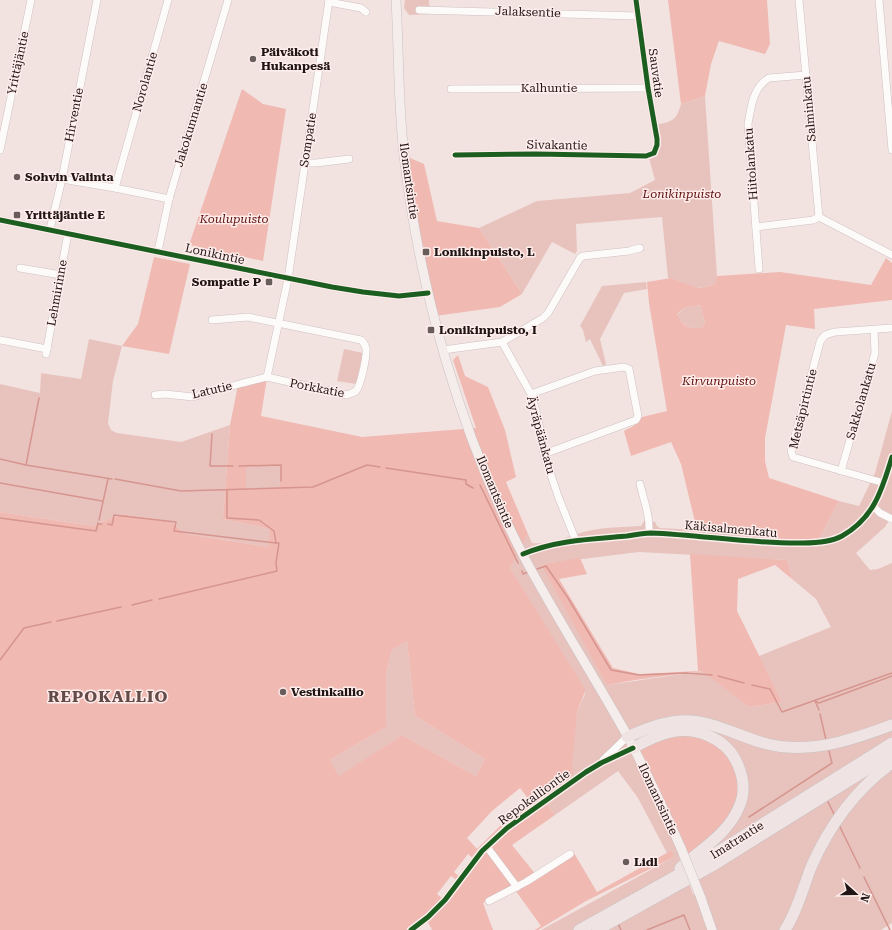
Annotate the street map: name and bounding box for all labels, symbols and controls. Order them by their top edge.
street label: Jalaksentie [495,4,561,20]
street label: Yrittäjäntie [4,30,32,96]
place label: Päiväkoti Hukanpesä [261,45,330,73]
street label: Sauvatie [646,48,666,99]
street label: Norolantie [130,50,160,114]
marker: Päiväkoti Hukanpesä [248,54,258,64]
street label: Salminkatu [799,75,819,142]
street label: Jakokunnantie [172,81,211,169]
street label: Kalhuntie [521,81,578,95]
street label: Hirventie [62,86,86,143]
street label: Sompatie [297,111,319,168]
street label: Hiitolankatu [741,127,761,201]
street label: Sivakantie [526,137,588,153]
street label: Ilomantsintie [397,142,421,221]
place label: Sohvin Valinta [25,170,113,184]
marker: Sohvin Valinta [12,172,22,182]
park label: Lonikinpuisto [642,187,721,201]
place label: Yrittäjäntie E [25,208,105,222]
marker: Yrittäjäntie E [12,210,22,220]
park label: Koulupuisto [199,212,268,226]
street label: Lonikintie [184,241,246,267]
place label: Lonikinpuisto, L [434,245,535,259]
marker: Lonikinpuisto, L [421,247,431,257]
street label: Lehmirinne [44,258,70,327]
place label: Sompatie P [192,275,262,289]
marker: Sompatie P [264,277,274,287]
place label: Lonikinpuisto, I [439,323,537,337]
marker: Lonikinpuisto, I [426,325,436,335]
street label: Sakkolankatu [843,360,879,441]
street label: Metsäpirtintie [786,367,820,451]
park label: Kirvunpuisto [681,374,756,388]
street label: Porkkatie [288,376,346,400]
street label: Latutie [191,379,234,401]
street label: Äyräpäänkatu [524,394,558,476]
street label: Ilomantsintie [473,454,517,531]
street label: Käkisalmenkatu [684,518,778,540]
place label: Vestinkallio [291,685,364,699]
district label: REPOKALLIO [48,687,168,706]
marker: Vestinkallio [278,687,288,697]
street label: Ilomantsintie [635,761,681,837]
street label: Repokalliontie [496,766,573,828]
street label: Imatrantie [708,818,767,862]
place label: Lidl [634,855,658,869]
marker: Lidl [621,857,631,867]
north arrow [836,874,876,914]
text: N [857,891,872,904]

